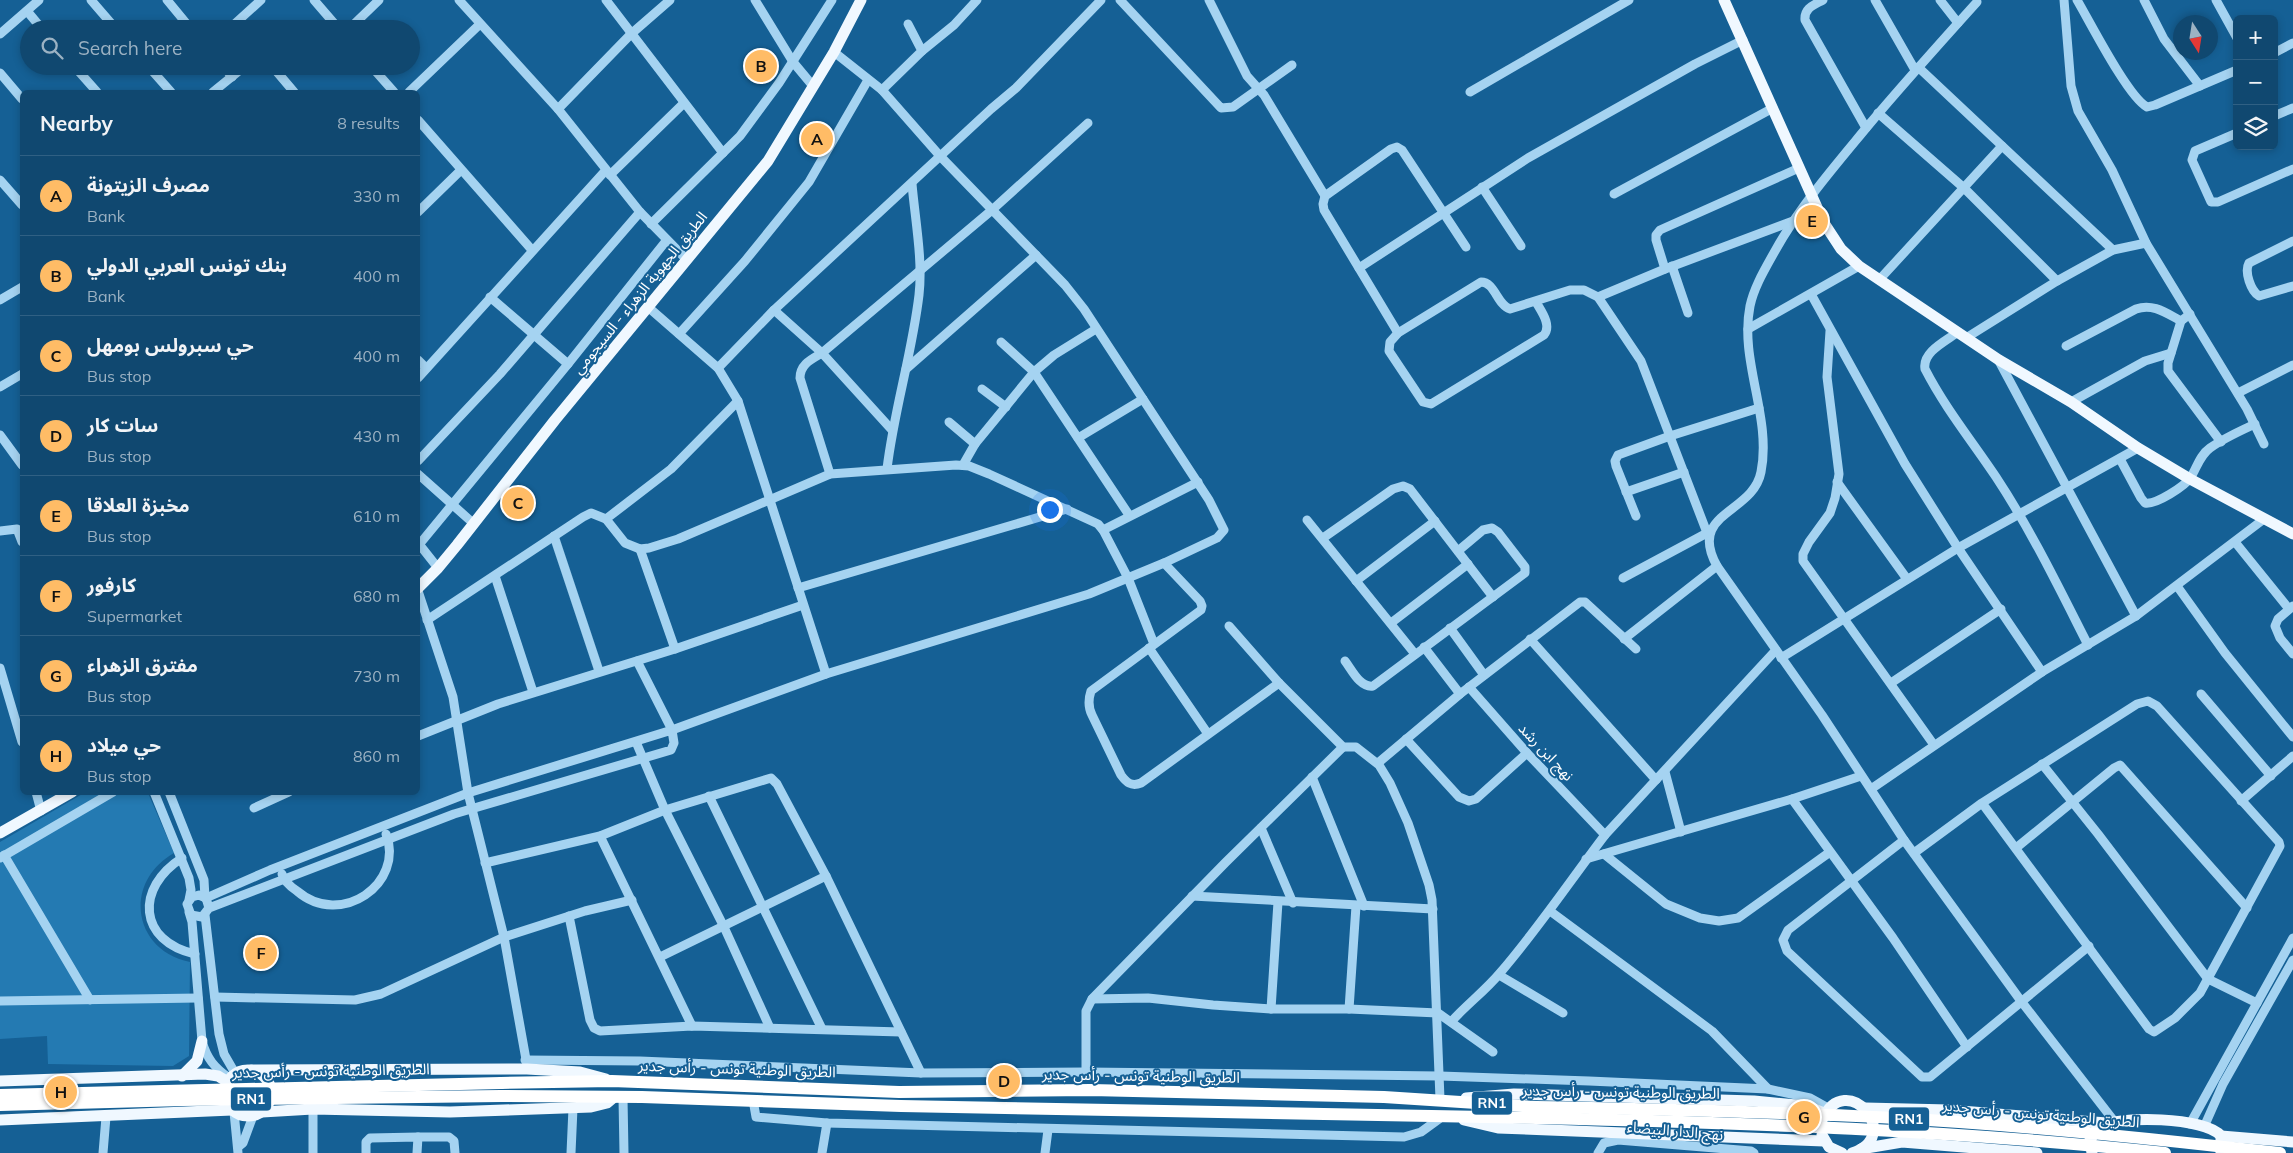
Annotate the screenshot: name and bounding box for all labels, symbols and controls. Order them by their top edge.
north arrow [2173,15,2218,60]
map controls [2233,15,2278,150]
button: + [2233,15,2278,60]
search box [20,20,420,75]
icon: search [38,34,66,62]
text: Search here [78,36,182,60]
pin: B [745,47,777,85]
button: − [2233,60,2278,105]
button: layers [2233,105,2278,150]
text: Nearby [40,110,113,136]
text: 8 results [337,113,400,133]
pin: A [801,120,833,158]
text: مصرف الزيتونة [87,173,210,197]
text: A [50,186,62,206]
text: 330 m [353,186,400,206]
pin: E [1796,202,1828,240]
text: Bank [87,206,125,226]
street label: الطريق الجهوية الزهراء - السيجومي [568,207,713,379]
text: بنك تونس العربي الدولي [87,253,287,277]
text: B [50,266,62,286]
text: 400 m [353,266,400,286]
text: Bank [87,286,125,306]
text: حي سبرولس بومهل [87,333,254,357]
text: C [51,346,61,366]
text: 400 m [353,346,400,366]
text: Bus stop [87,366,151,386]
text: سات كار [87,413,158,437]
text: D [50,426,62,446]
text: 430 m [353,426,400,446]
text: Bus stop [87,446,151,466]
pin: C [502,484,534,522]
text: مخبزة العلاقا [87,493,190,517]
your location [1037,497,1063,523]
text: E [51,506,61,526]
text: 610 m [353,506,400,526]
text: Bus stop [87,526,151,546]
text: كارفور [87,573,136,597]
text: F [51,586,61,606]
text: 680 m [353,586,400,606]
text: Supermarket [87,606,182,626]
text: مفترق الزهراء [87,653,198,677]
text: G [50,666,62,686]
text: 730 m [353,666,400,686]
text: Bus stop [87,686,151,706]
street label: نهج ابن رشد [1512,719,1578,787]
text: حي ميلاد [87,733,161,757]
text: H [50,746,62,766]
text: 860 m [353,746,400,766]
text: Bus stop [87,766,151,786]
pin: F [245,934,277,972]
street label: الطريق الوطنية تونس - رأس جدير [637,1056,836,1082]
street label: الطريق الوطنية تونس - رأس جدير [231,1059,430,1083]
pin: D [988,1062,1020,1100]
street label: الطريق الوطنية تونس - رأس جدير [1041,1064,1240,1088]
pin: H [45,1073,77,1111]
street label: الطريق الوطنية تونس - رأس جدير [1521,1080,1720,1104]
road number: RN1 [231,1088,271,1110]
road number: RN1 [1472,1092,1512,1114]
street label: الطريق الوطنية تونس - رأس جدير [1941,1095,2140,1133]
pin: G [1788,1098,1820,1136]
road number: RN1 [1889,1108,1929,1130]
street label: نهج الدار البيضاء [1626,1117,1724,1147]

